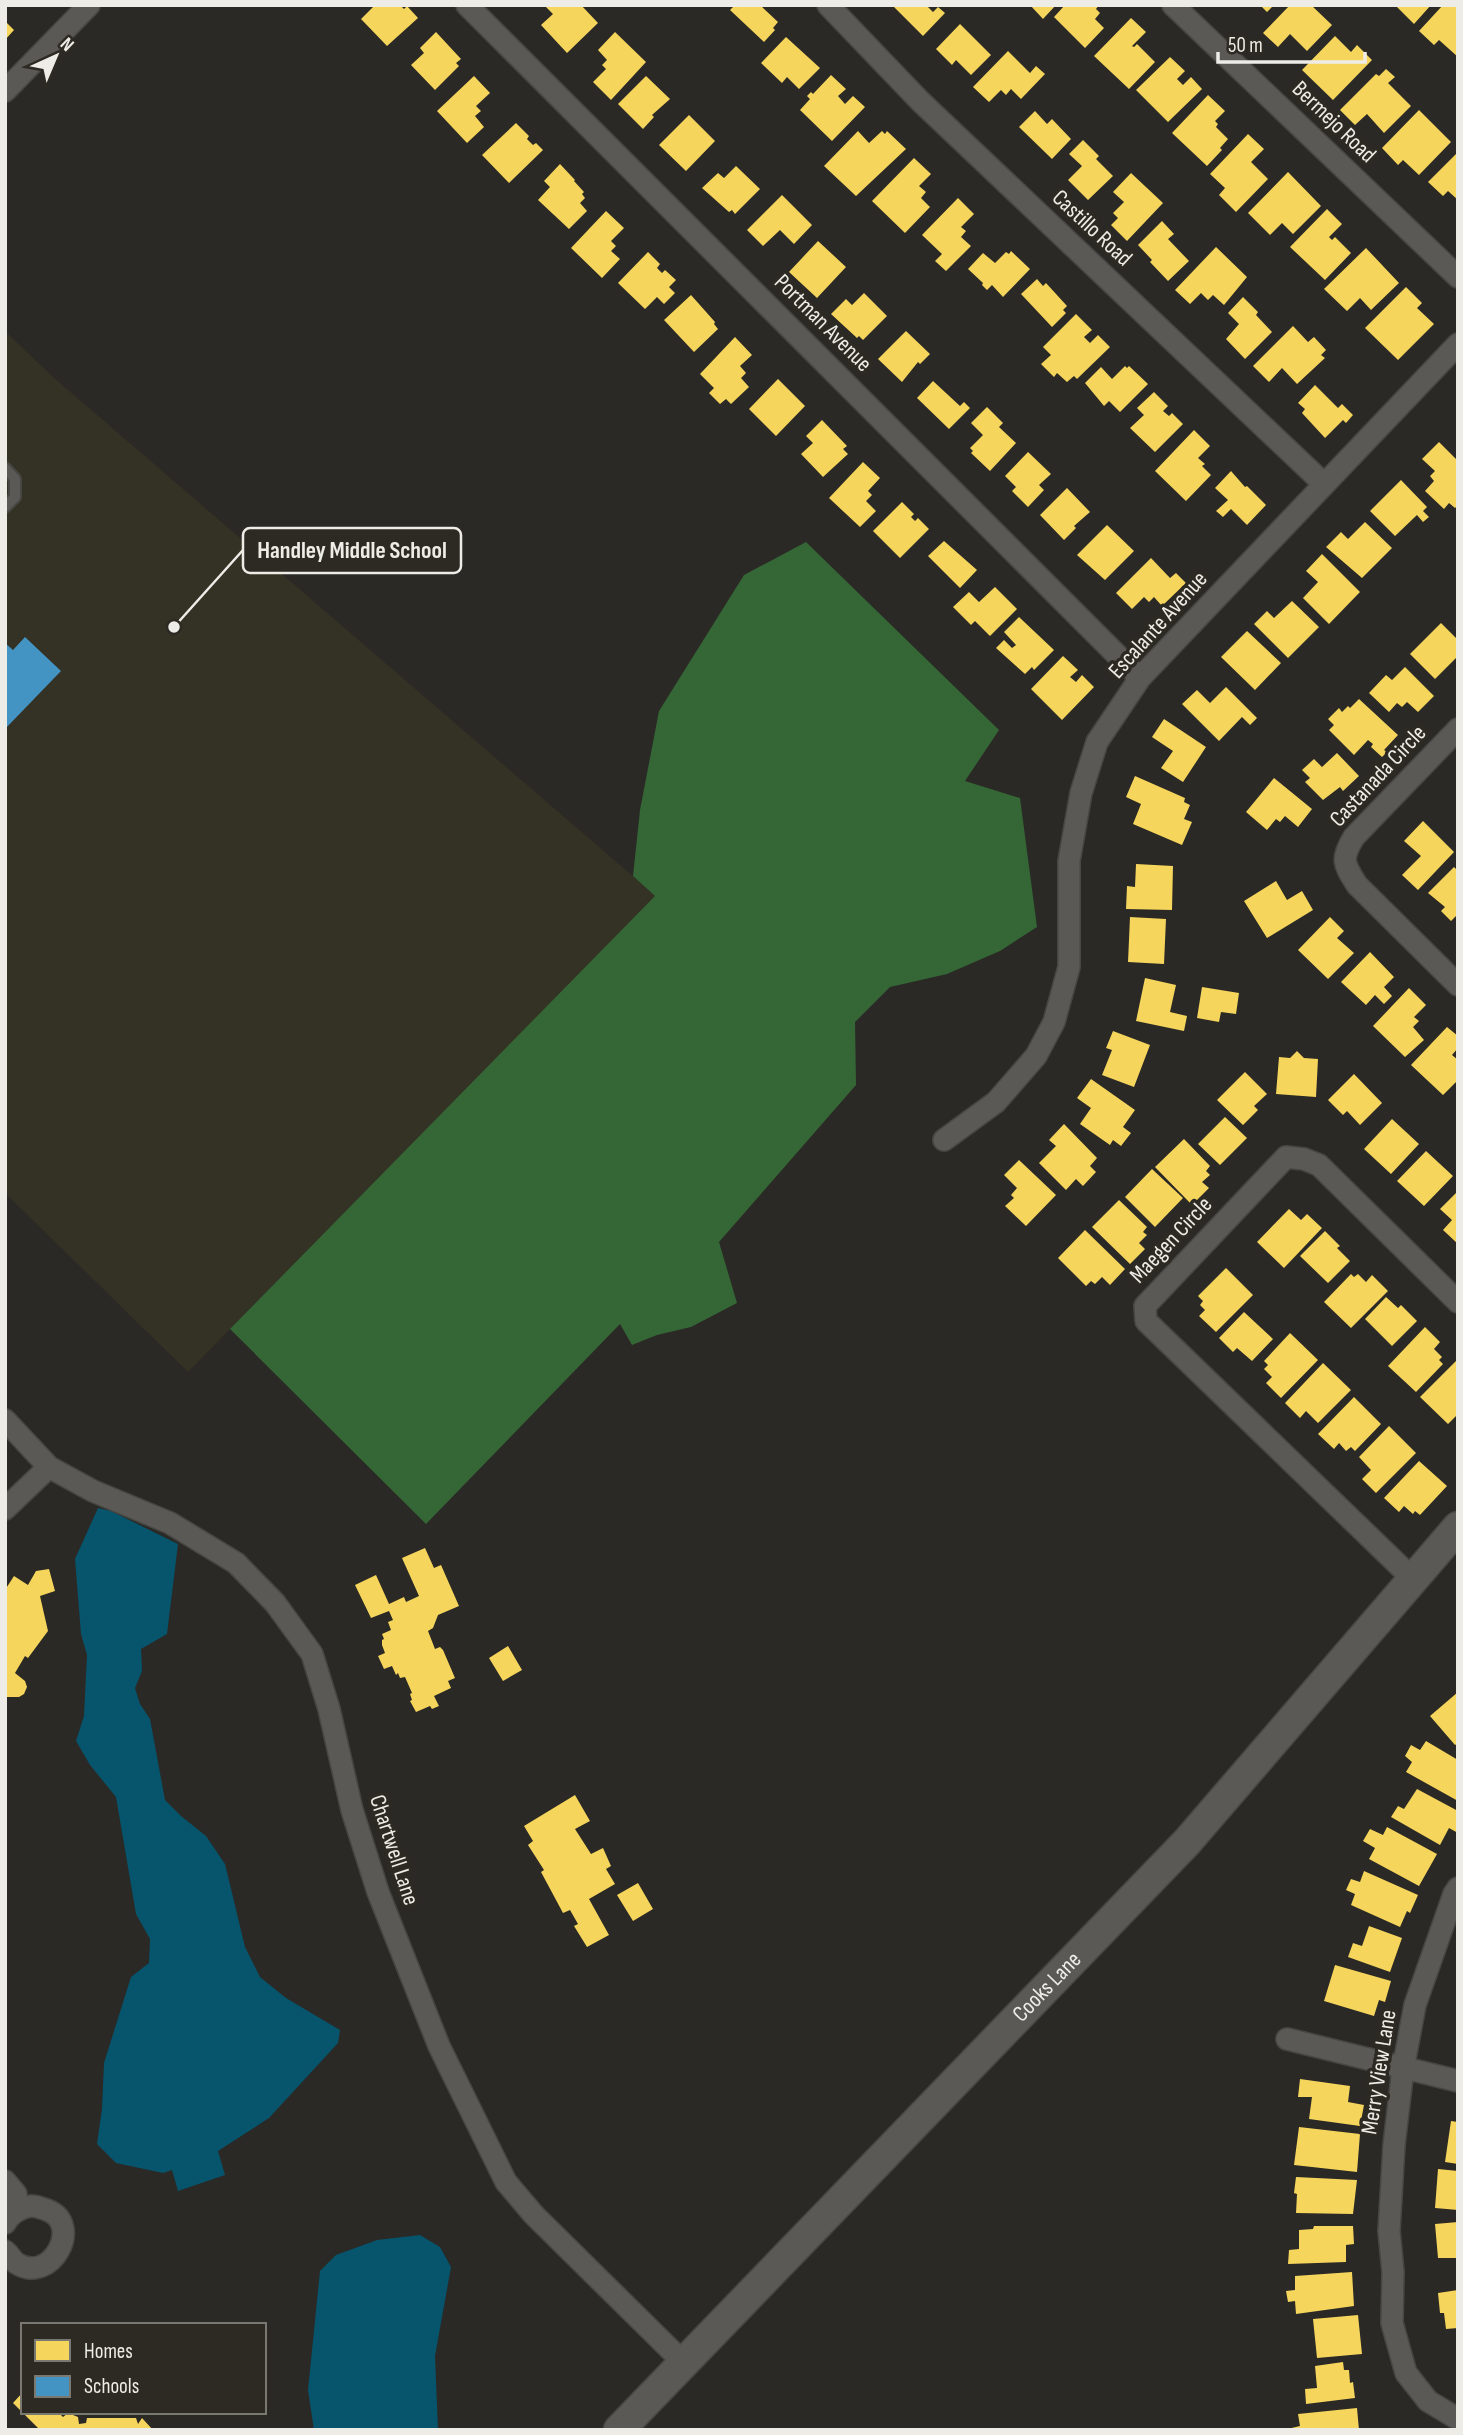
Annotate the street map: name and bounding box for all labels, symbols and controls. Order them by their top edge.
north arrow [21,21,91,91]
scale bar [1218,21,1365,65]
text: N [55,33,78,57]
text: 50 m [1228,33,1263,58]
street label: Bermejo Road [1286,75,1382,169]
street label: Castillo Road [1046,184,1138,272]
street label: Portman Avenue [768,268,878,378]
callout: Handley Middle School [243,528,461,573]
text: Handley Middle School [257,536,447,565]
street label: Escalante Avenue [1103,566,1213,684]
street label: Castanada Circle [1324,719,1432,833]
street label: Maegen Circle [1124,1191,1218,1289]
street label: Chartwell Lane [363,1791,425,1909]
street label: Cooks Lane [1007,1946,1087,2028]
street label: Merry View Lane [1355,2008,1403,2136]
legend [21,2323,266,2414]
text: Homes [84,2339,133,2364]
text: Schools [84,2374,139,2399]

